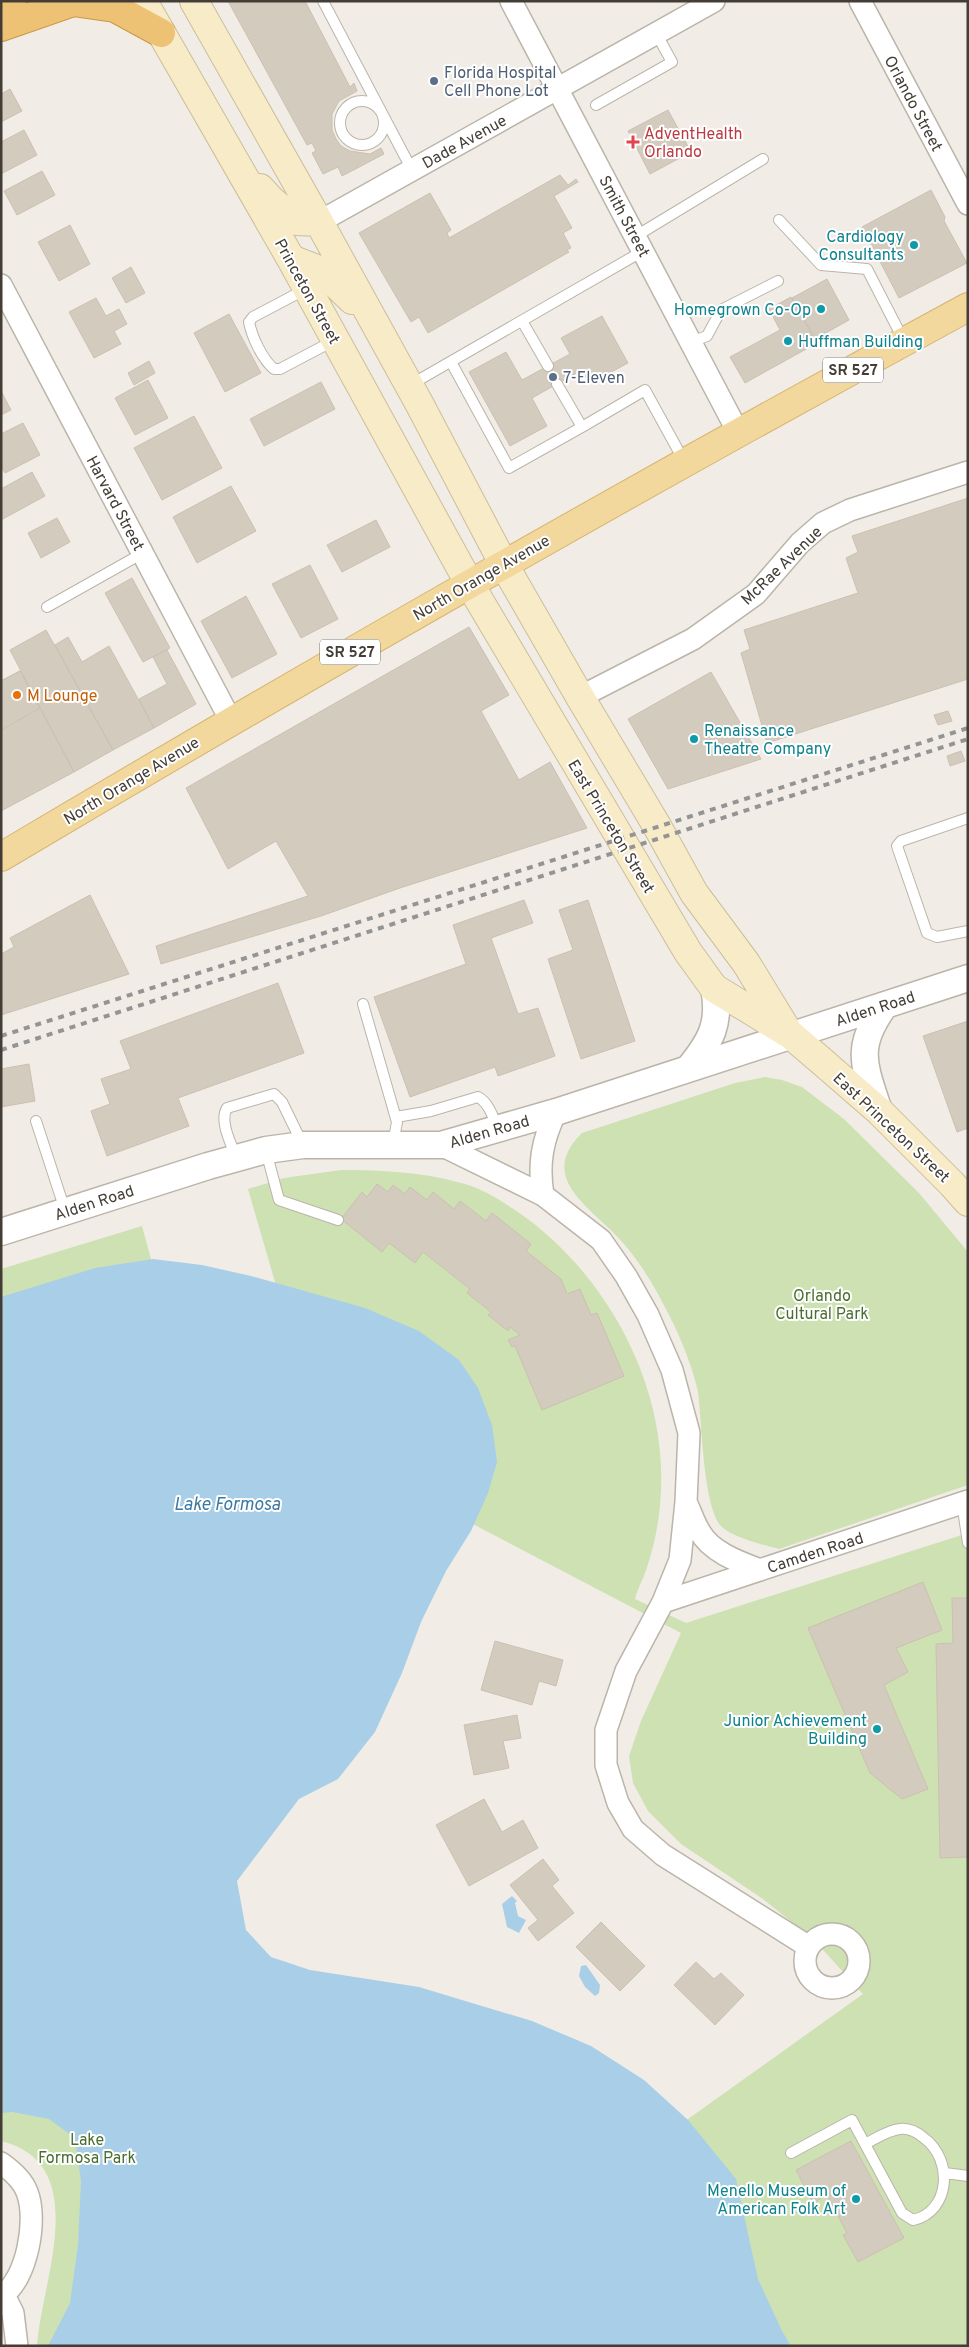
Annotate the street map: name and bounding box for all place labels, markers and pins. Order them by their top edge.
place label: Florida Hospital Cell Phone Lot [444,64,557,102]
marker: Florida Hospital Cell Phone Lot [428,75,440,87]
place label: AdventHealth Orlando [644,125,743,163]
marker: AdventHealth Orlando [626,135,640,149]
place label: Cardiology Consultants [818,228,904,266]
marker: Cardiology Consultants [908,239,920,251]
place label: Homegrown Co-Op [674,301,811,321]
marker: Homegrown Co-Op [815,303,827,315]
place label: Huffman Building [798,333,923,353]
marker: Huffman Building [782,335,794,347]
place label: 7-Eleven [563,369,625,389]
marker: 7-Eleven [547,371,559,383]
place label: M Lounge [27,687,97,707]
marker: M Lounge [11,689,23,701]
place label: Renaissance Theatre Company [704,722,831,760]
marker: Renaissance Theatre Company [688,733,700,745]
place label: Junior Achievement Building [724,1712,867,1750]
marker: Junior Achievement Building [871,1723,883,1735]
place label: Menello Museum of American Folk Art [707,2182,847,2220]
marker: Menello Museum of American Folk Art [850,2193,862,2205]

